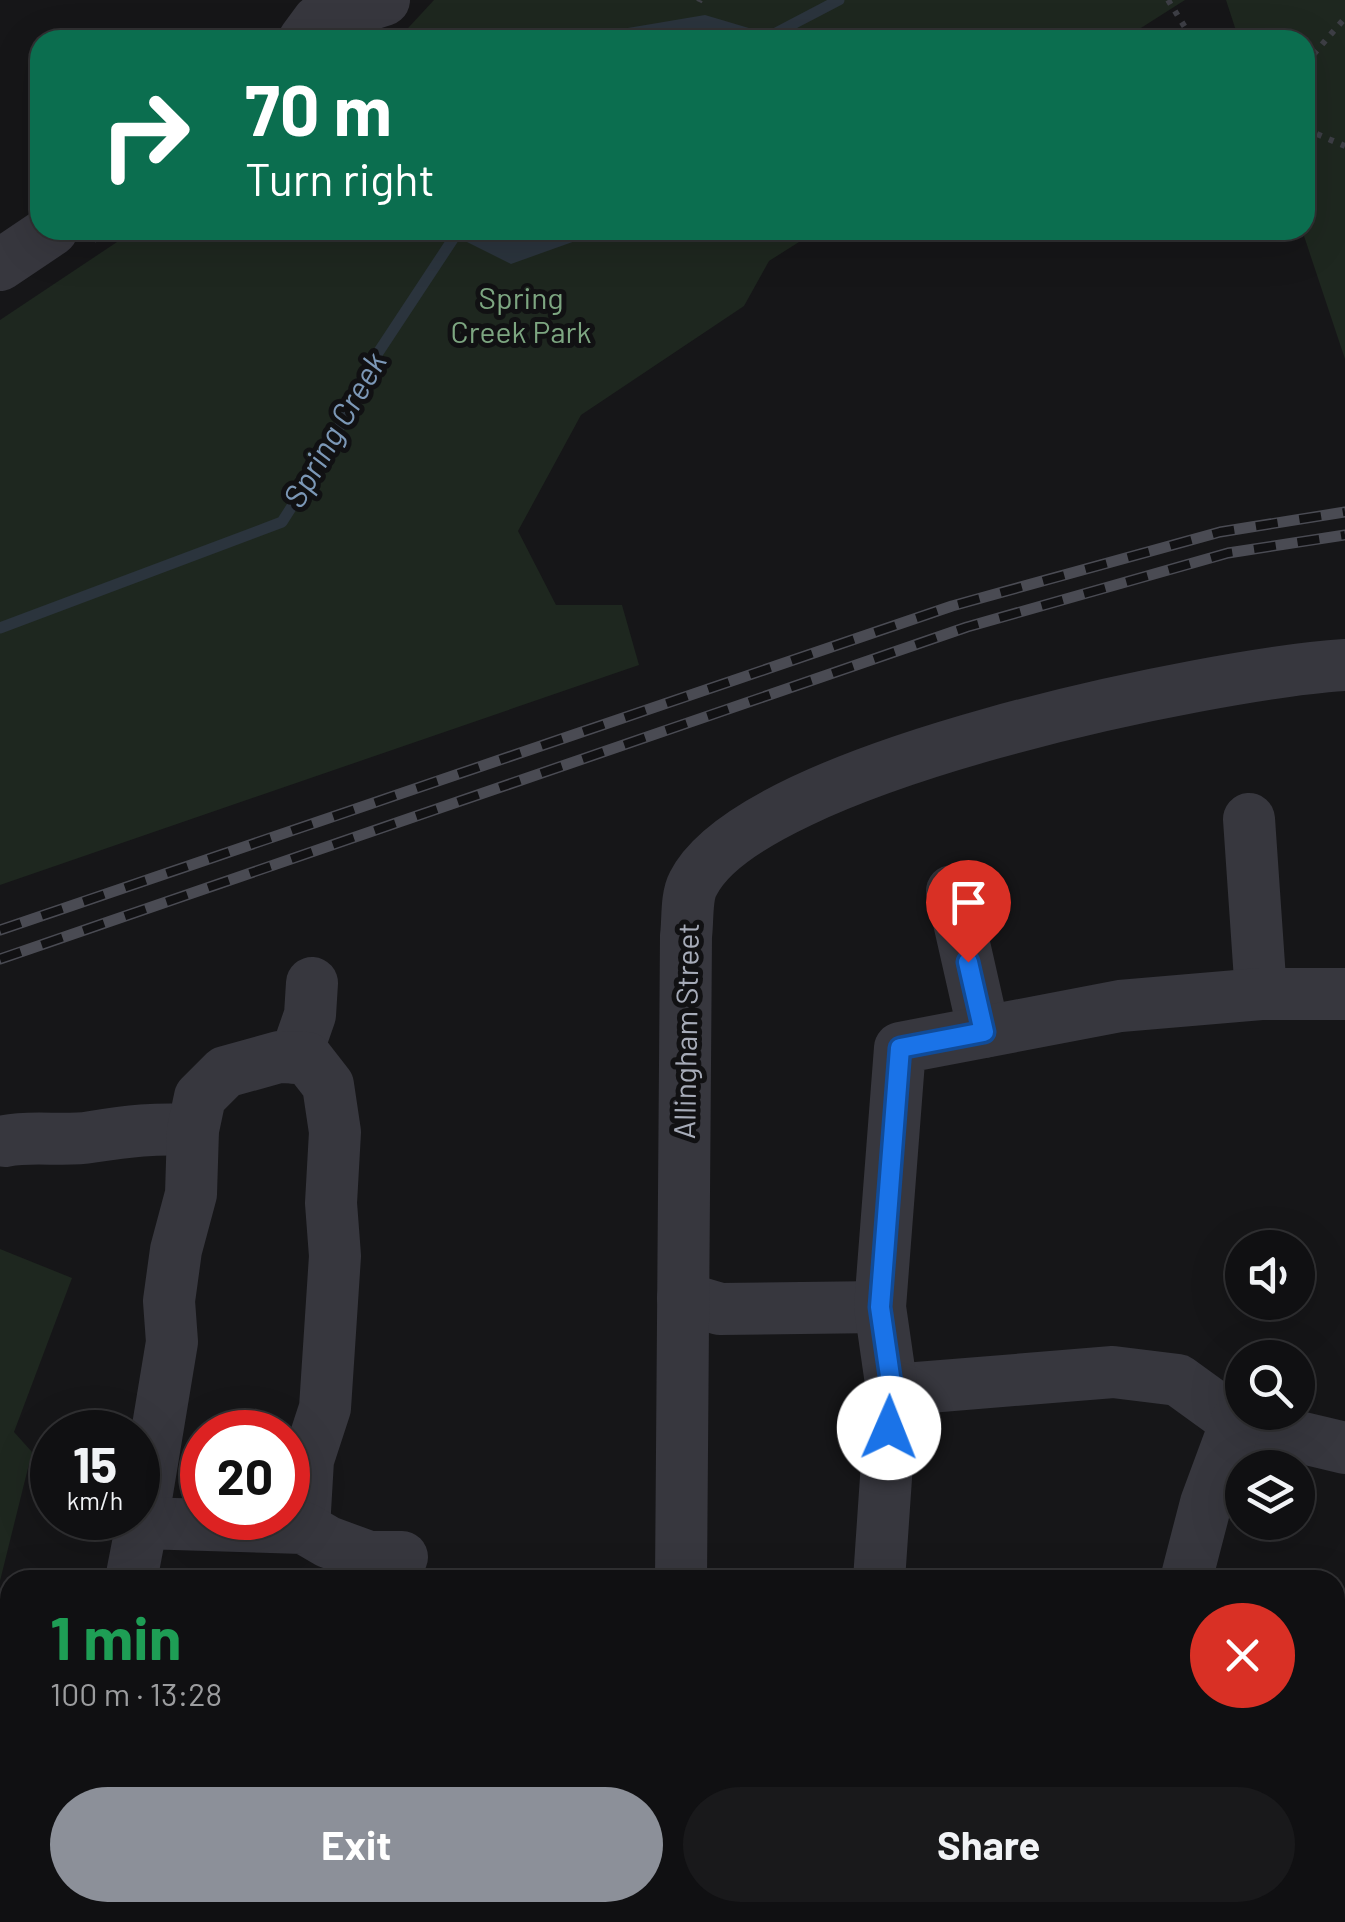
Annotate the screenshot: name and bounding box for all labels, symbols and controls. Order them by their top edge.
text: 70 m [245,66,392,150]
icon: right [80,70,210,200]
text: Turn right [245,151,435,205]
park label: Spring Creek Park [451,279,591,349]
water label: Spring Creek [274,344,393,513]
pin [926,860,1011,963]
icon: arrive [941,875,996,930]
street label: Allingham Street [665,923,705,1139]
map controls [1225,1230,1315,1540]
button: sound [1225,1230,1315,1320]
button: search [1225,1340,1315,1430]
position arrow [837,1376,941,1480]
speed limit sign: 20 [180,1410,310,1540]
text: 15 [73,1433,117,1493]
button: layers [1225,1450,1315,1540]
text: km/h [67,1485,123,1515]
text: 1 min [50,1600,181,1672]
button: close [1190,1603,1295,1708]
text: 100 m · 13:28 [50,1674,222,1712]
button: Exit [50,1787,663,1902]
button: Share [683,1787,1295,1902]

